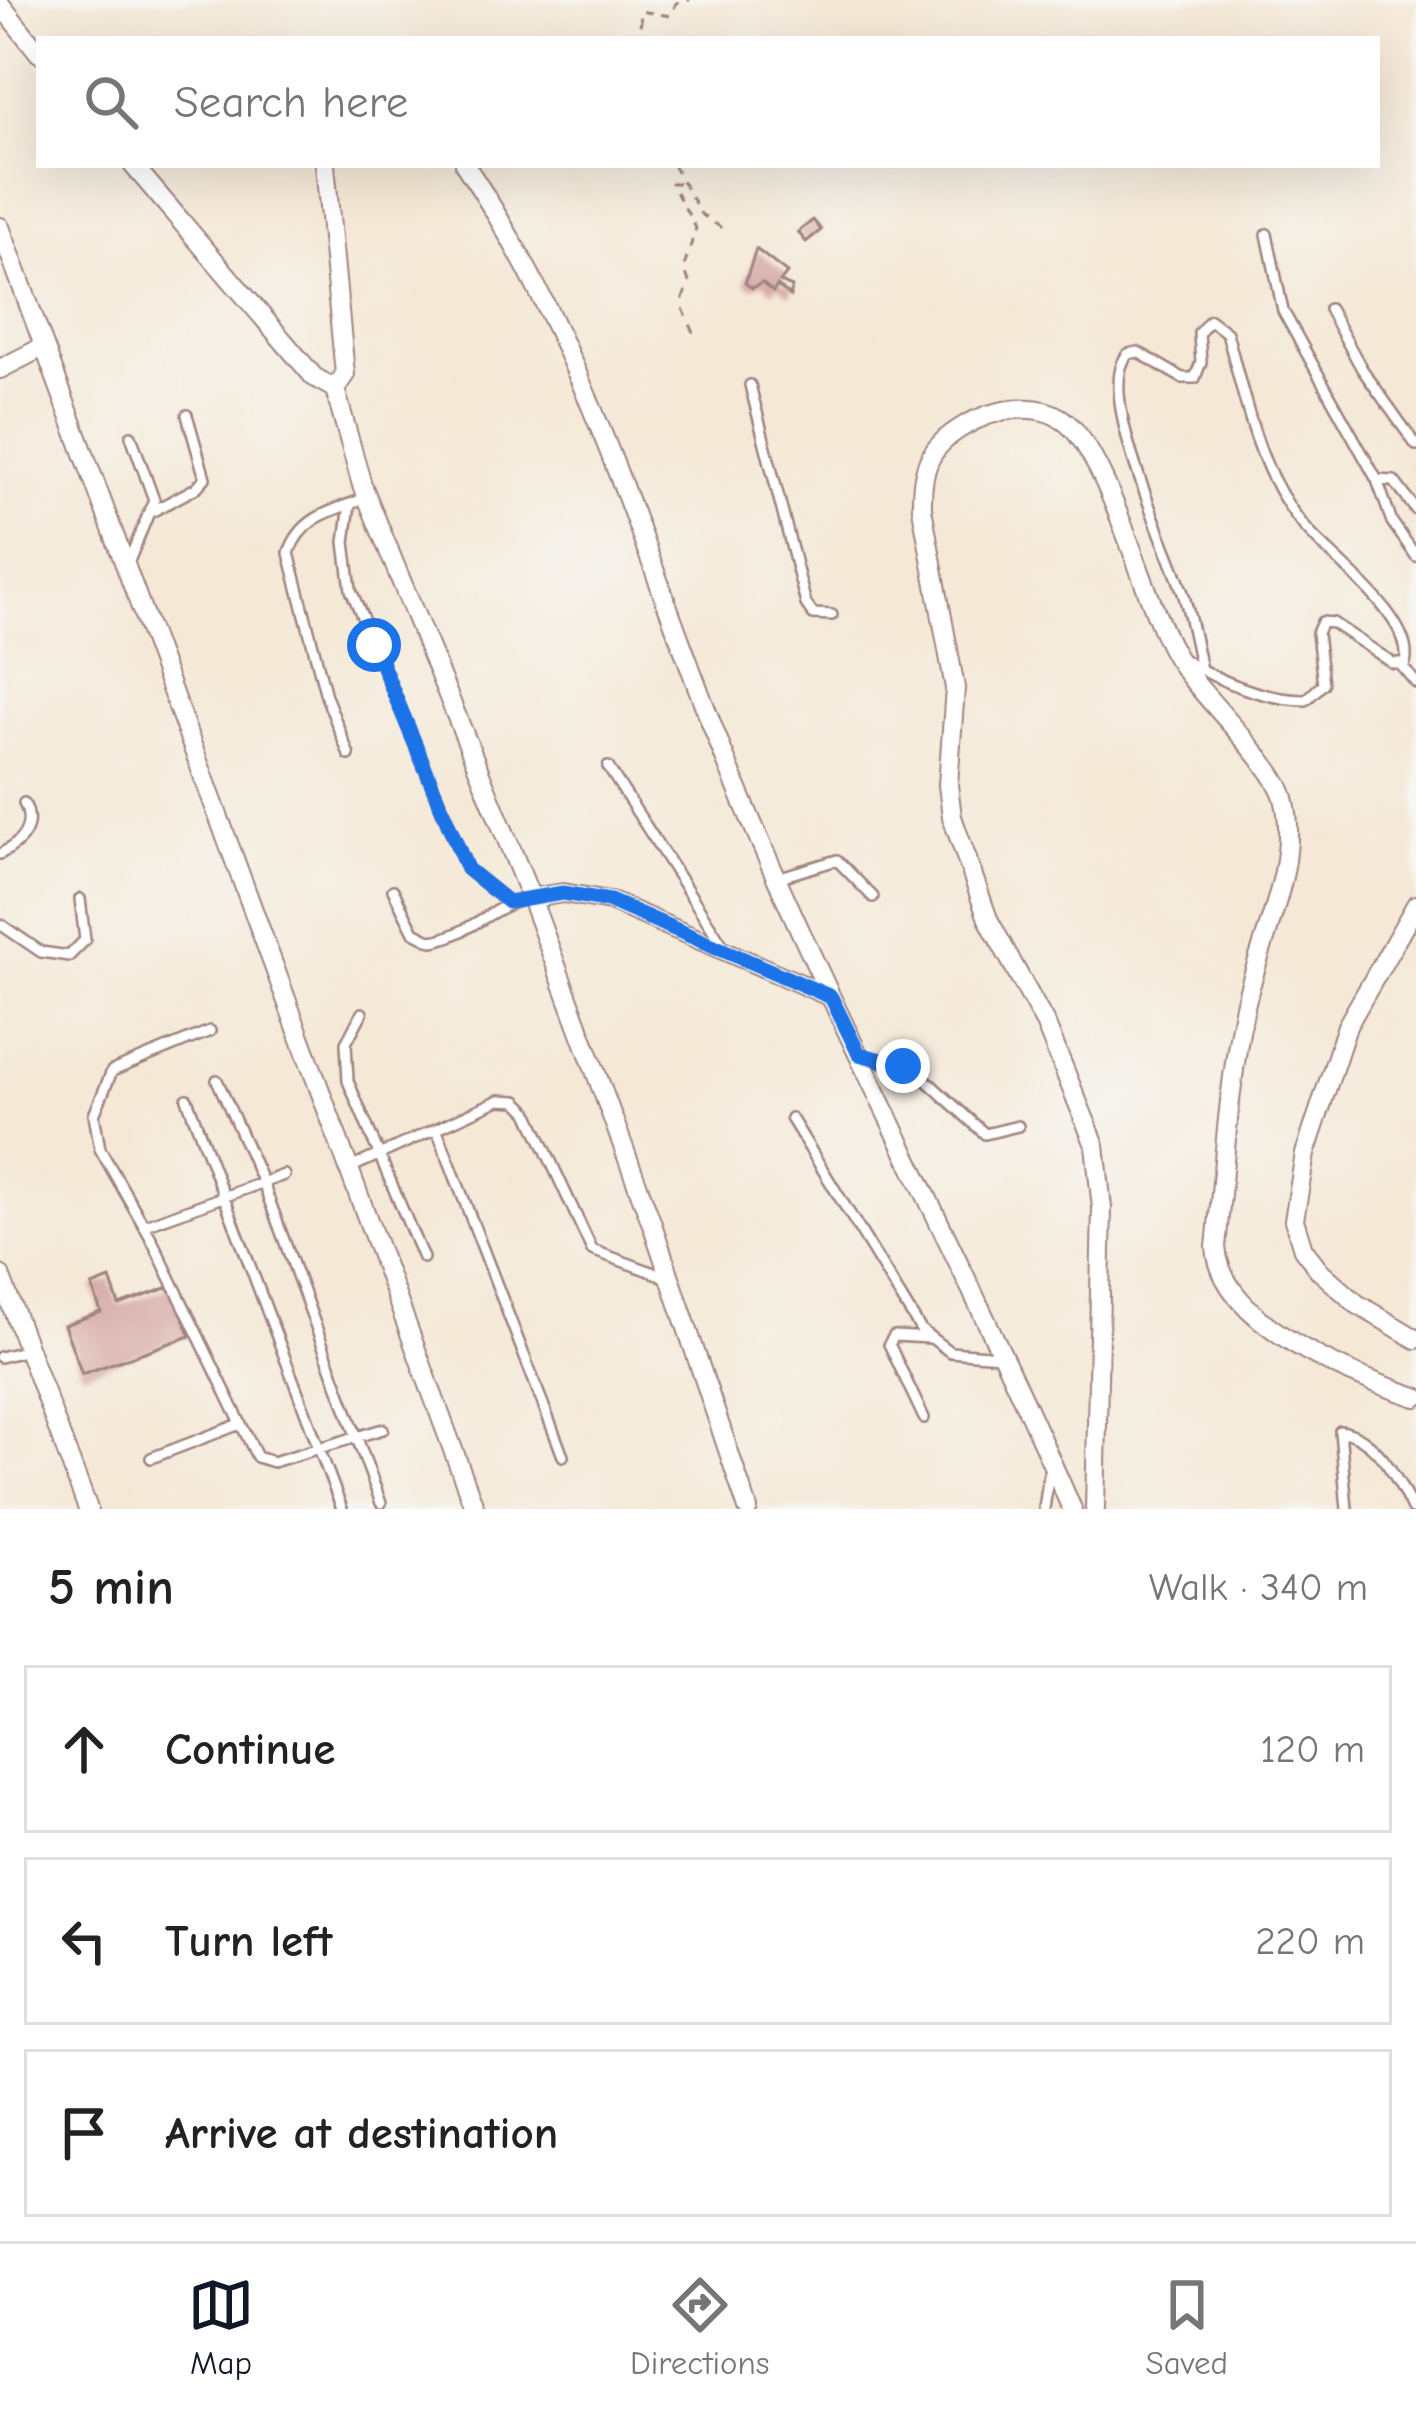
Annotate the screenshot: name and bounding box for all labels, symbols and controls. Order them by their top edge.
search box [36,36,1380,168]
icon: search [78,69,144,135]
text: Search here [174,76,408,128]
route start [347,618,401,672]
route end [876,1039,930,1093]
text: 5 min [48,1558,174,1617]
text: Walk · 340 m [1149,1565,1368,1610]
icon: ahead [51,1716,117,1782]
text: Continue [165,1723,335,1775]
text: 120 m [1260,1727,1365,1772]
icon: left [51,1908,117,1974]
text: Turn left [165,1915,332,1967]
text: 220 m [1255,1919,1365,1964]
icon: arrive [51,2100,117,2166]
text: Arrive at destination [165,2107,558,2159]
tab: Map [188,2272,254,2382]
tab: Directions [630,2272,770,2382]
tab: Saved [1146,2272,1228,2382]

